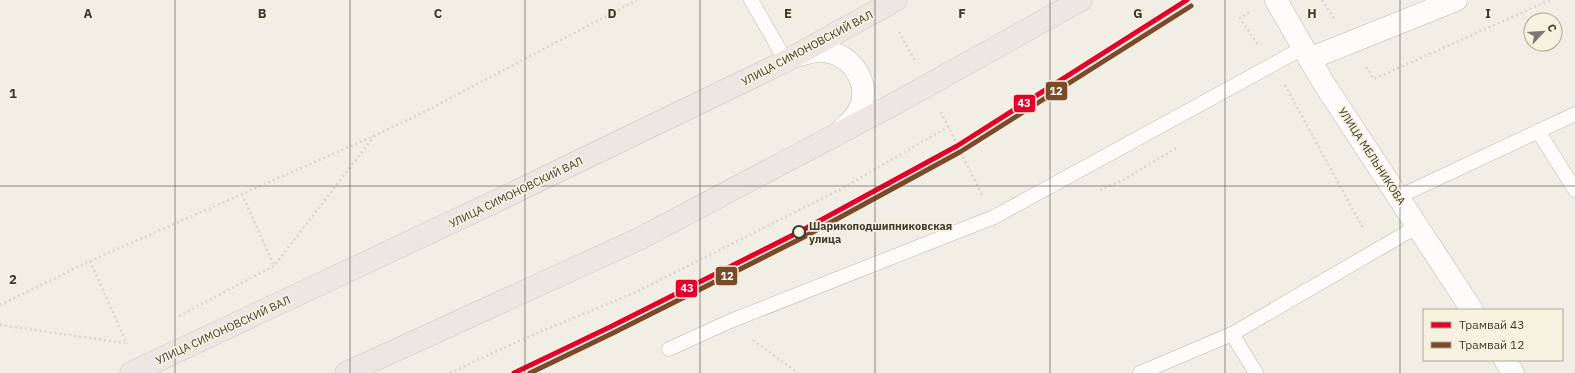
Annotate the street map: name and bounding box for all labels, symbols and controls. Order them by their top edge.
text: A [84,5,93,22]
text: B [258,5,267,22]
text: C [434,5,443,22]
text: D [607,5,617,22]
text: E [784,5,792,22]
text: F [958,5,966,22]
text: G [1133,5,1143,22]
text: H [1307,5,1317,22]
text: I [1485,5,1491,22]
street label: УЛИЦА СИМОНОВСКИЙ ВАЛ [739,7,875,89]
north arrow [1523,12,1563,52]
text: С [1544,22,1560,34]
line badge: 12 [1045,81,1068,101]
text: 12 [1049,84,1063,98]
text: 1 [9,85,17,102]
line badge: 43 [1013,94,1036,113]
text: 43 [1017,96,1031,110]
street label: УЛИЦА МЕЛЬНИКОВА [1335,105,1409,207]
street label: УЛИЦА СИМОНОВСКИЙ ВАЛ [447,153,585,231]
place label: Шарикоподшипниковская улица [809,219,952,246]
marker: Шарикоподшипниковская улица [792,225,806,239]
line badge: 12 [715,266,738,286]
text: 12 [720,269,734,283]
text: 2 [9,271,17,288]
line badge: 43 [675,279,698,298]
text: 43 [680,281,694,295]
street label: УЛИЦА СИМОНОВСКИЙ ВАЛ [153,293,293,367]
legend [1423,309,1563,361]
text: Трамвай 43 [1459,317,1524,332]
text: Трамвай 12 [1459,337,1524,352]

